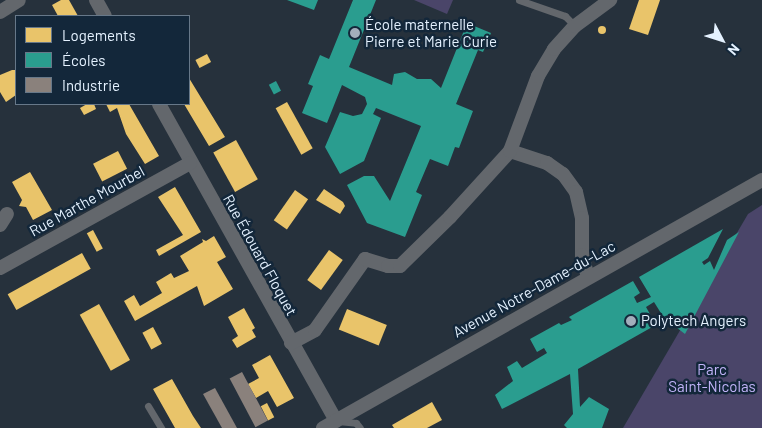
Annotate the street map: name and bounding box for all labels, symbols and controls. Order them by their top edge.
legend [15,15,190,105]
place label: École maternelle Pierre et Marie Curie [365,15,497,50]
north arrow [697,15,747,65]
text: Logements [62,26,136,44]
marker: École maternelle Pierre et Marie Curie [349,27,361,39]
text: N [724,41,743,59]
text: Écoles [62,51,106,69]
text: Industrie [62,76,120,94]
street label: Rue Marthe Mourbel [26,162,148,240]
street label: Rue Édouard Floquet [219,191,301,319]
street label: Avenue Notre-Dame-du-Lac [450,237,618,341]
place label: Polytech Angers [641,312,746,330]
marker: Polytech Angers [625,315,637,327]
park label: Parc Saint-Nicolas [668,360,756,395]

